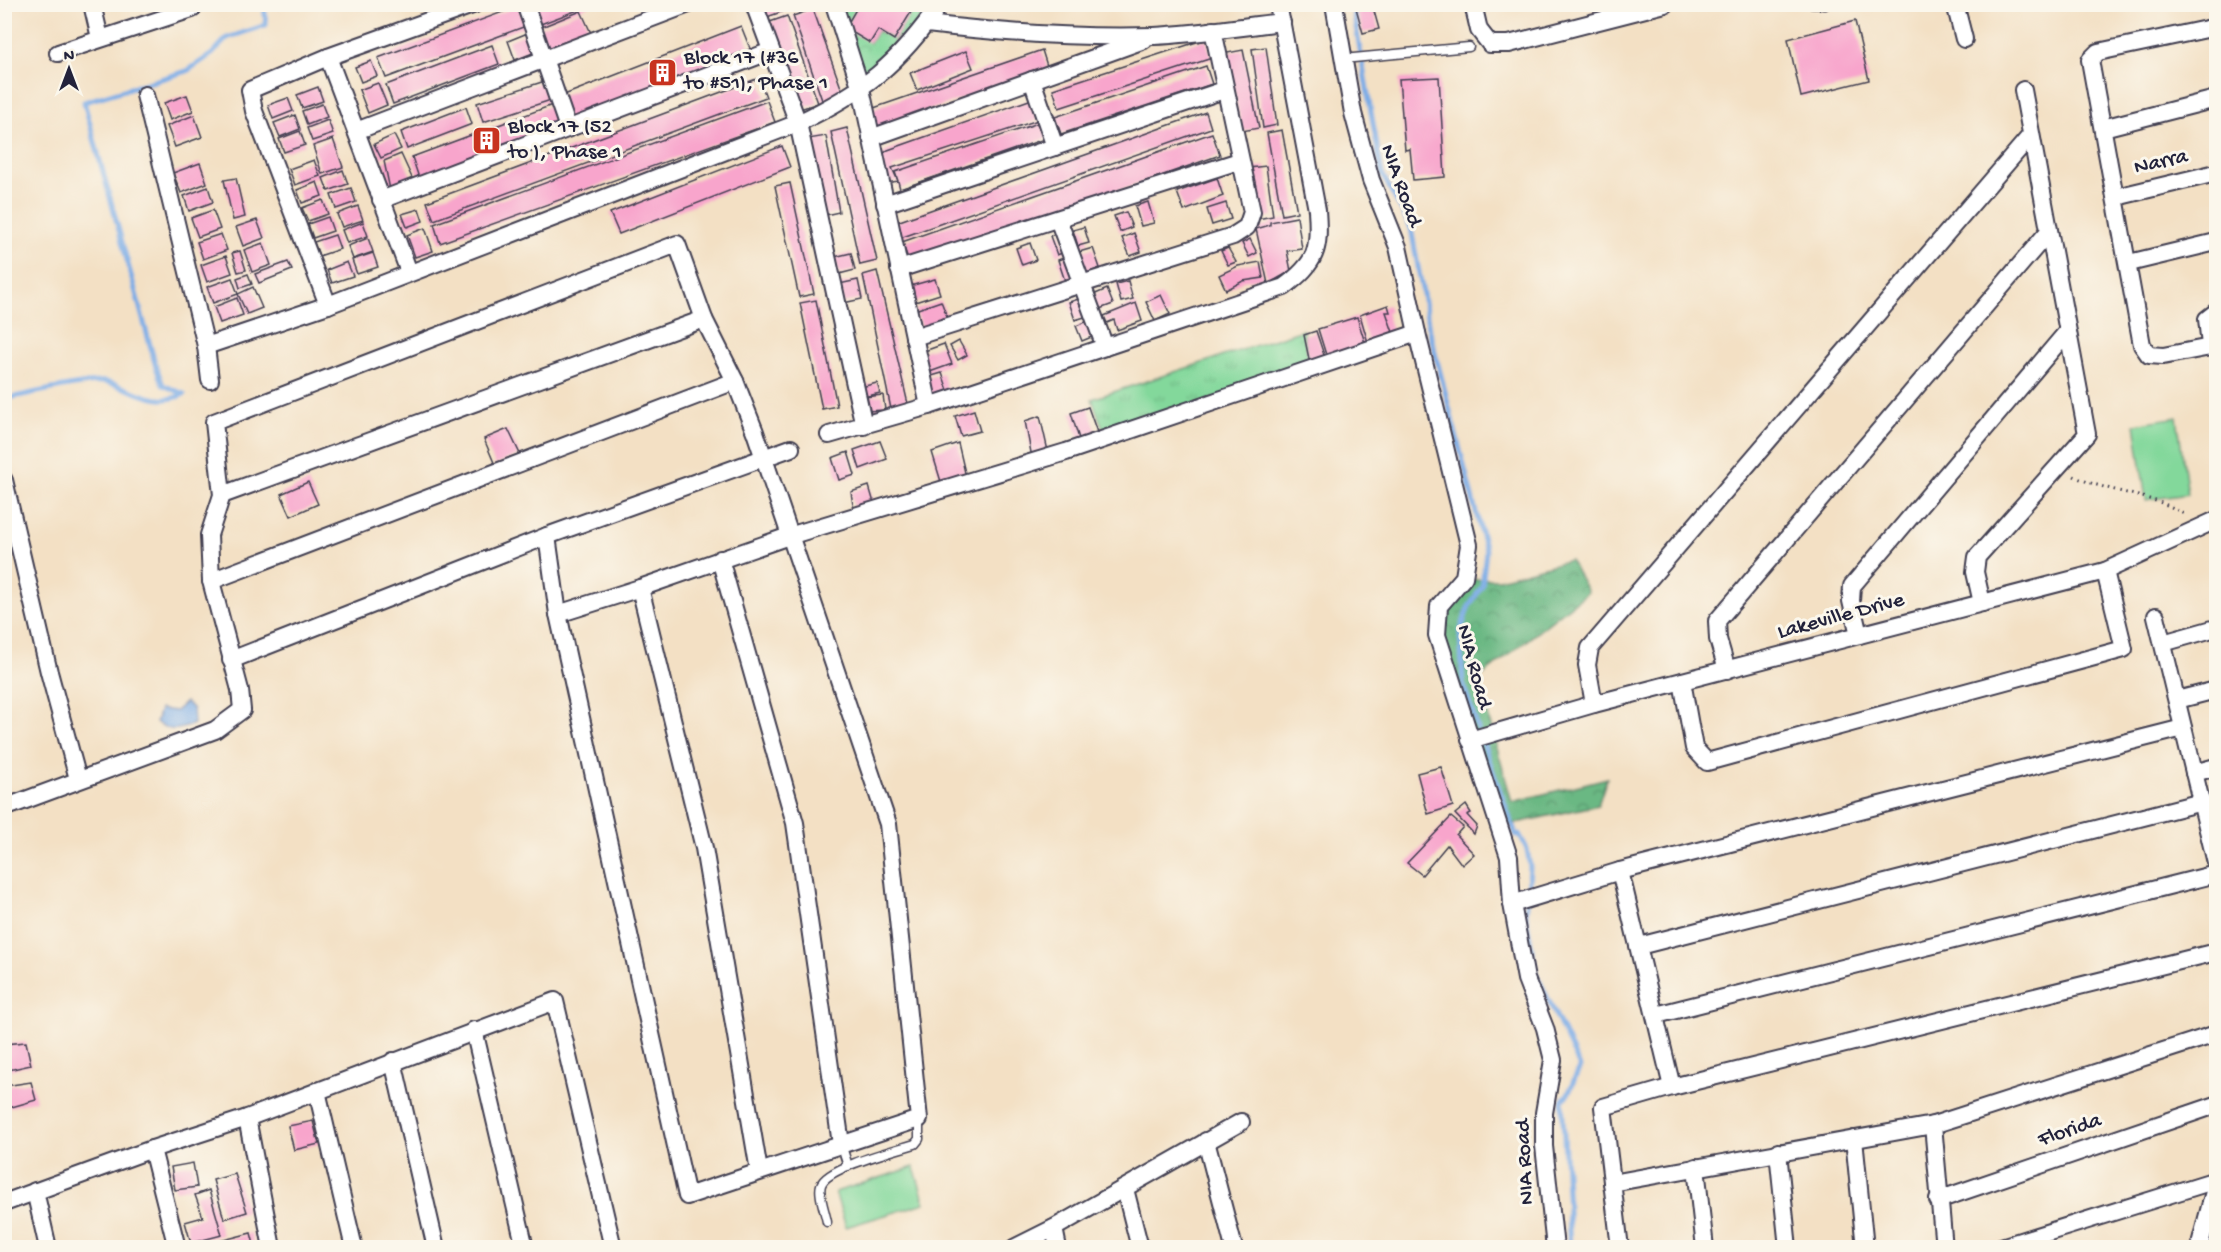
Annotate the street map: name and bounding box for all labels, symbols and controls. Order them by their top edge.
north arrow [39,39,99,99]
place label: Block 17 (#36 to #51), Phase 1 [682,46,828,97]
text: N [64,48,75,67]
building icon: Block 17 (#36 to #51), Phase 1 [647,56,679,88]
place label: Block 17 (52 to ), Phase 1 [506,115,622,166]
building icon: Block 17 (52 to ), Phase 1 [471,125,503,157]
street label: NIA Road [1373,141,1428,233]
street label: Narra [2132,144,2191,182]
street label: Lakeville Drive [1775,587,1908,646]
street label: NIA Road [1449,622,1497,714]
street label: Florida [2034,1108,2106,1154]
street label: NIA Road [1511,1116,1541,1206]

